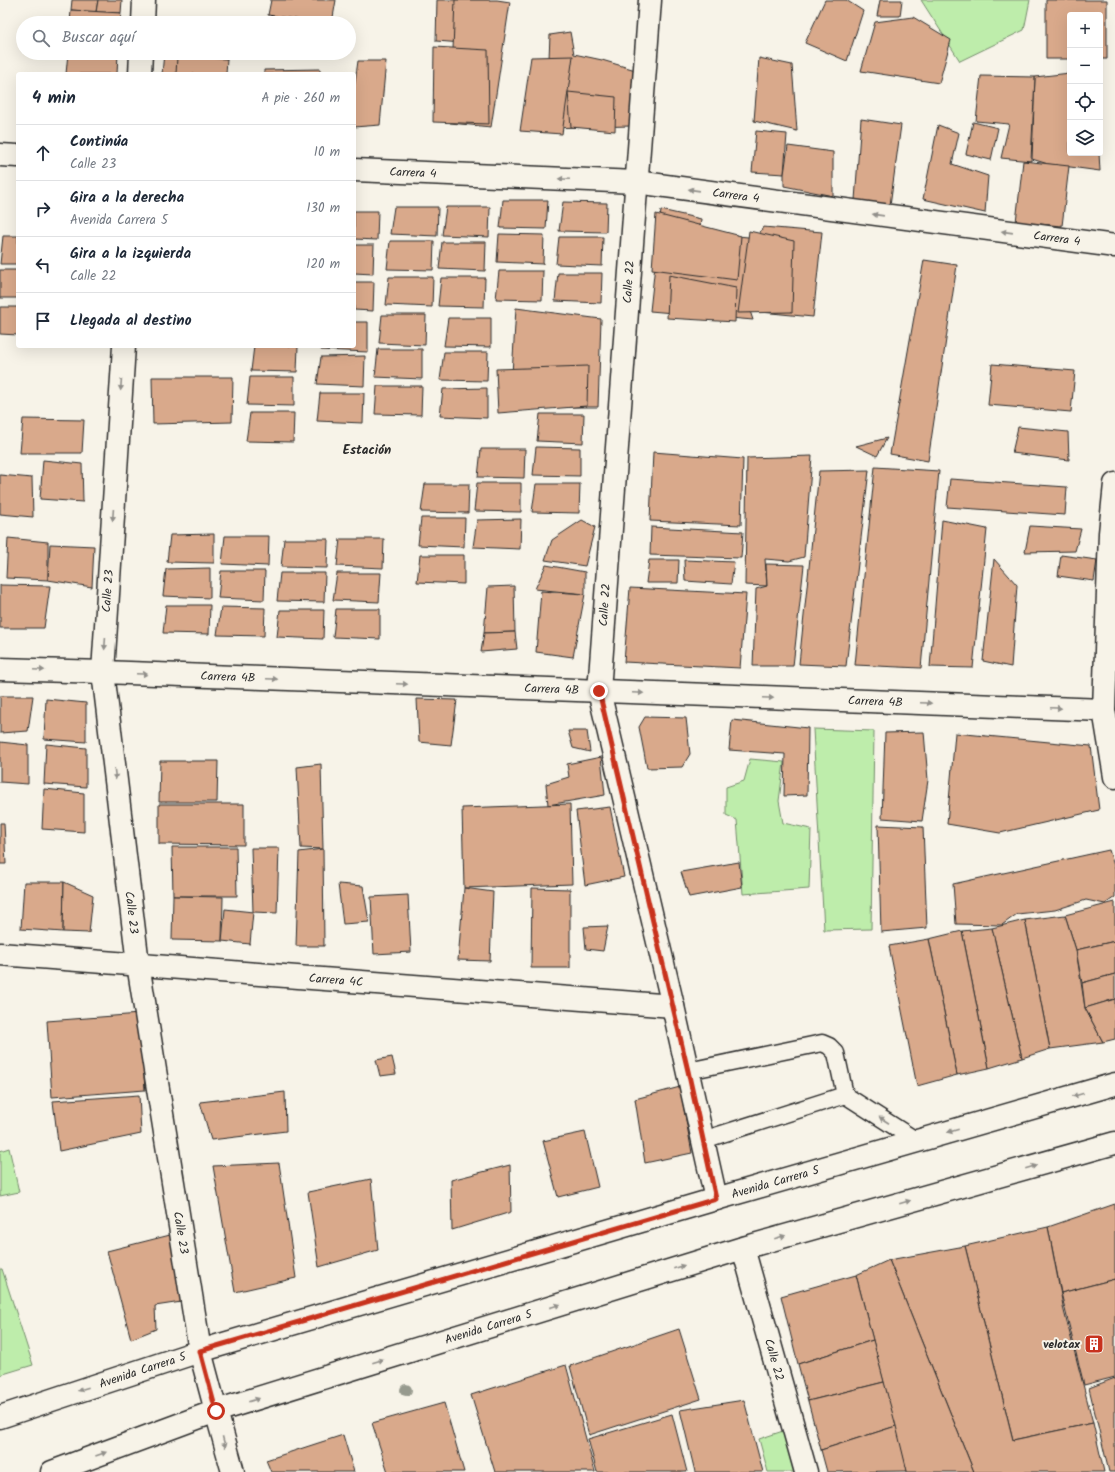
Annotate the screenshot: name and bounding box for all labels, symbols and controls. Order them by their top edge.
map controls [1067,12,1103,156]
button: + [1067,12,1103,48]
search box [16,16,356,60]
text: Buscar aquí [62,26,135,50]
icon: search [30,27,52,49]
button: − [1067,48,1103,84]
button: locate [1067,84,1103,120]
text: 4 min [32,85,76,112]
text: A pie · 260 m [261,88,340,109]
button: layers [1067,120,1103,156]
text: Continúa [70,130,128,154]
icon: ahead [32,142,54,164]
text: 10 m [314,142,340,163]
text: Calle 23 [70,154,116,175]
street label: Carrera 4 [389,162,437,183]
one-way arrow [558,176,570,183]
street label: Carrera 4 [711,183,761,208]
text: Gira a la derecha [70,186,184,210]
one-way arrow [688,187,700,193]
icon: right [32,198,54,220]
text: 130 m [306,198,340,219]
text: Avenida Carrera 5 [70,210,168,231]
one-way arrow [872,211,884,218]
street label: Carrera 4 [1032,226,1082,251]
one-way arrow [1001,229,1013,235]
text: Gira a la izquierda [70,242,191,266]
icon: left [32,254,54,276]
text: 120 m [306,254,340,275]
street label: Calle 22 [618,260,640,304]
text: Calle 22 [70,266,116,287]
text: Llegada al destino [70,309,192,333]
icon: arrive [32,310,54,332]
one-way arrow [118,379,125,391]
district label: Estación [343,440,391,461]
one-way arrow [110,509,116,522]
street label: Calle 23 [97,569,119,613]
street label: Calle 22 [594,583,616,627]
one-way arrow [101,638,108,650]
street label: Carrera 4B [200,666,256,687]
one-way arrow [33,667,46,673]
one-way arrow [136,671,149,677]
one-way arrow [266,676,279,682]
street label: Carrera 4B [524,678,579,700]
one-way arrow [396,681,409,687]
route end [590,682,608,700]
one-way arrow [632,689,644,696]
street label: Carrera 4B [848,691,903,712]
one-way arrow [762,694,774,701]
one-way arrow [920,700,932,707]
one-way arrow [1050,705,1063,711]
one-way arrow [112,768,118,780]
street label: Calle 23 [120,890,144,935]
street label: Carrera 4C [308,968,364,992]
one-way arrow [1071,1092,1083,1098]
one-way arrow [879,1116,889,1124]
one-way arrow [946,1128,958,1134]
street label: Avenida Carrera 5 [729,1160,823,1204]
one-way arrow [1025,1164,1037,1170]
one-way arrow [900,1199,912,1205]
street label: Calle 23 [168,1210,194,1256]
one-way arrow [775,1234,787,1240]
one-way arrow [674,1264,686,1270]
one-way arrow [550,1303,562,1309]
street label: Avenida Carrera 5 [442,1304,536,1349]
building icon: velotax [1083,1333,1105,1355]
place label: velotax [1043,1335,1080,1354]
street label: Calle 22 [759,1336,789,1383]
street label: Avenida Carrera 5 [96,1346,190,1393]
one-way arrow [372,1358,384,1364]
one-way arrow [77,1386,89,1392]
one-way arrow [248,1397,260,1403]
route start [207,1402,225,1420]
one-way arrow [222,1435,228,1448]
one-way arrow [96,1450,108,1456]

